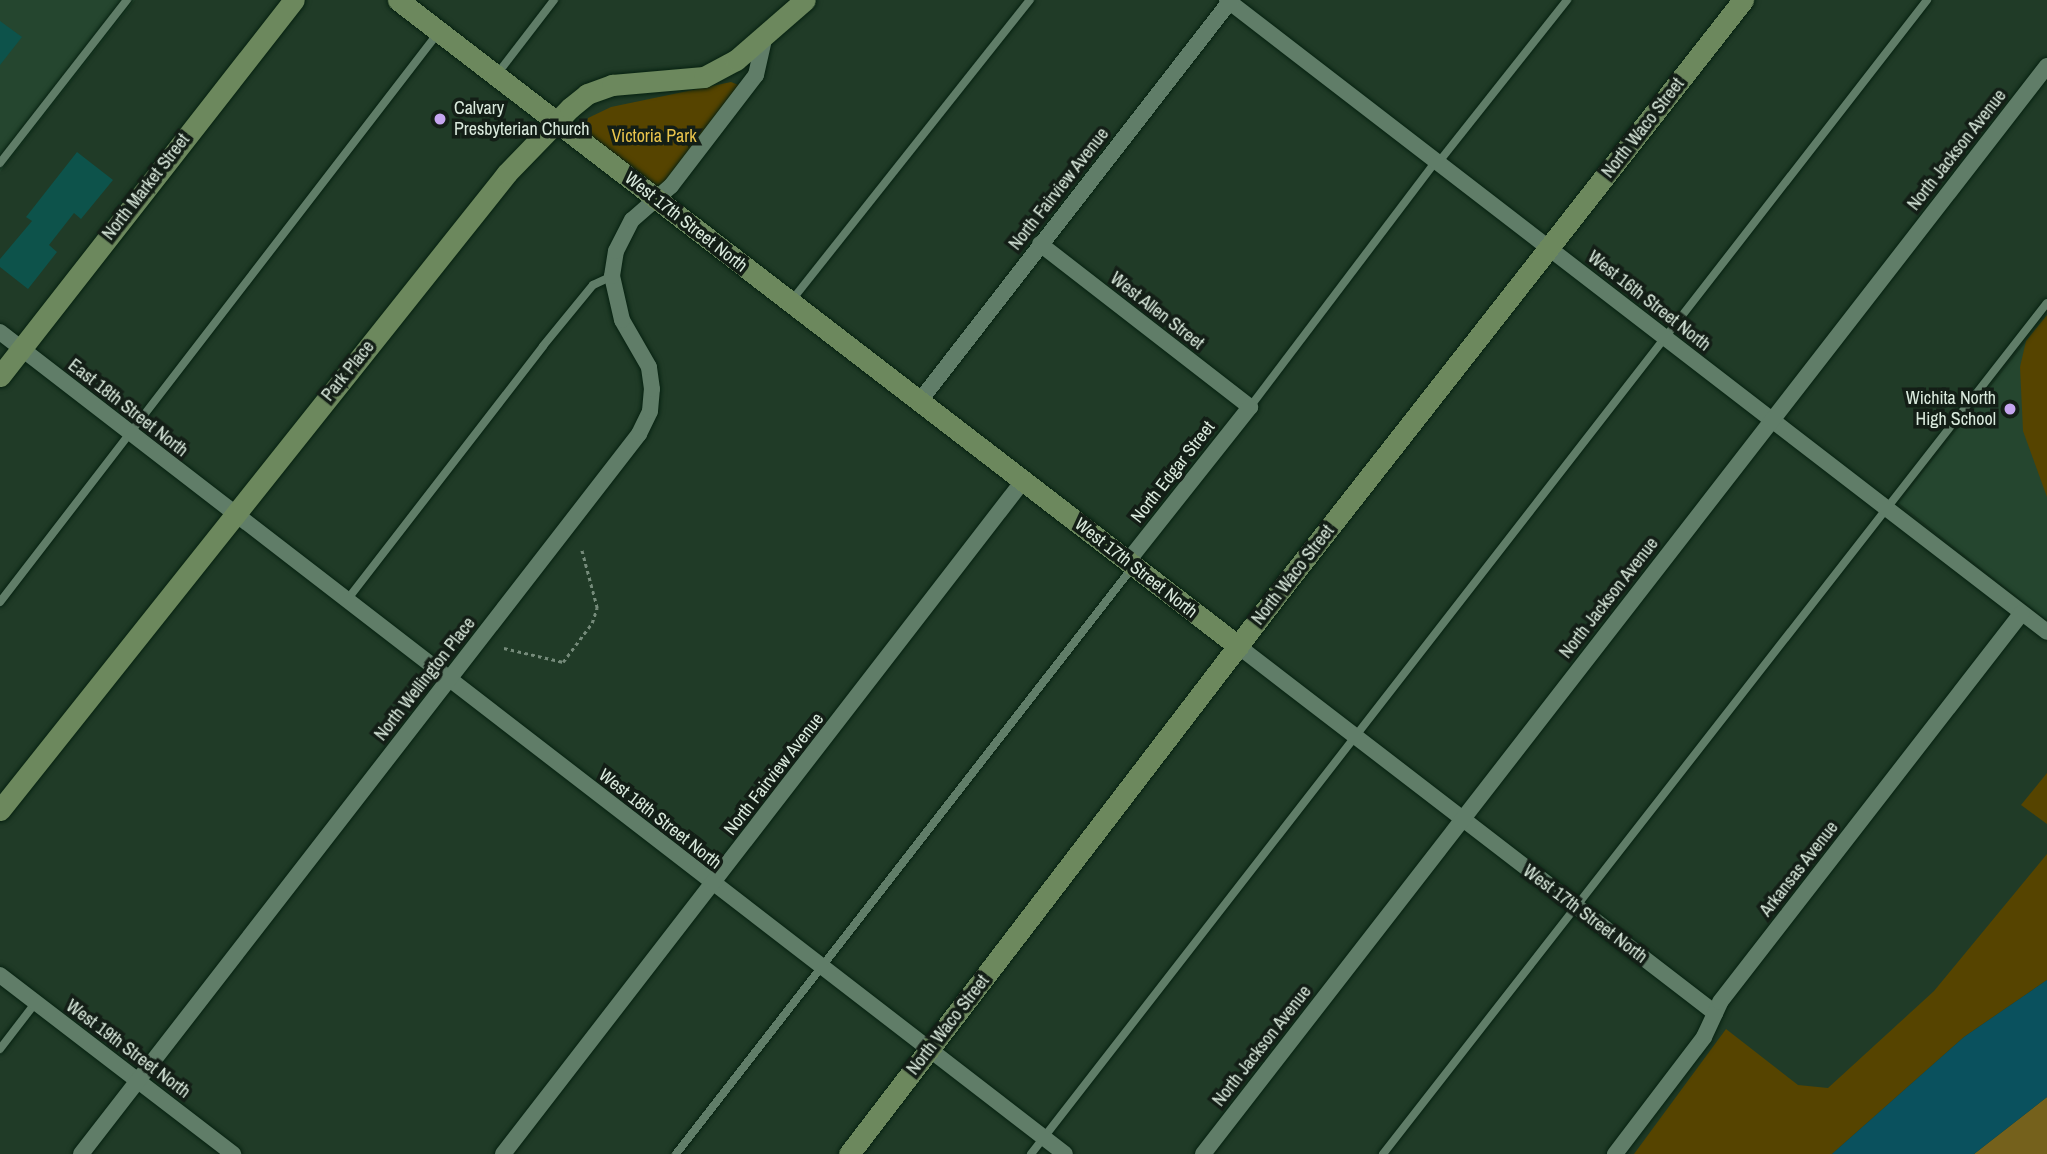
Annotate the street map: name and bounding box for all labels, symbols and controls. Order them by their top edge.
street label: North Waco Street [1597,74,1689,182]
street label: North Jackson Avenue [1903,85,2011,215]
place label: Calvary Presbyterian Church [454,98,589,140]
marker: Calvary Presbyterian Church [432,111,448,127]
street label: North Fairview Avenue [1004,123,1114,255]
park label: Victoria Park [611,125,697,147]
street label: North Market Street [98,130,194,244]
street label: West 17th Street North [620,167,752,277]
street label: West 16th Street North [1583,246,1715,356]
street label: West Allen Street [1106,267,1208,355]
street label: Park Place [317,336,379,406]
street label: East 18th Street North [64,355,192,461]
place label: Wichita North High School [1906,388,1996,430]
marker: Wichita North High School [2002,401,2018,417]
street label: North Edgar Street [1127,417,1219,527]
street label: West 17th Street North [1070,513,1202,623]
street label: North Waco Street [1247,521,1339,629]
street label: North Jackson Avenue [1555,533,1663,663]
street label: North Wellington Place [370,613,480,745]
street label: North Fairview Avenue [719,708,829,840]
street label: West 18th Street North [594,764,726,874]
street label: Arkansas Avenue [1755,817,1843,921]
street label: West 17th Street North [1519,860,1651,968]
street label: North Waco Street [902,971,994,1079]
street label: North Jackson Avenue [1208,981,1316,1111]
street label: West 19th Street North [62,995,194,1103]

